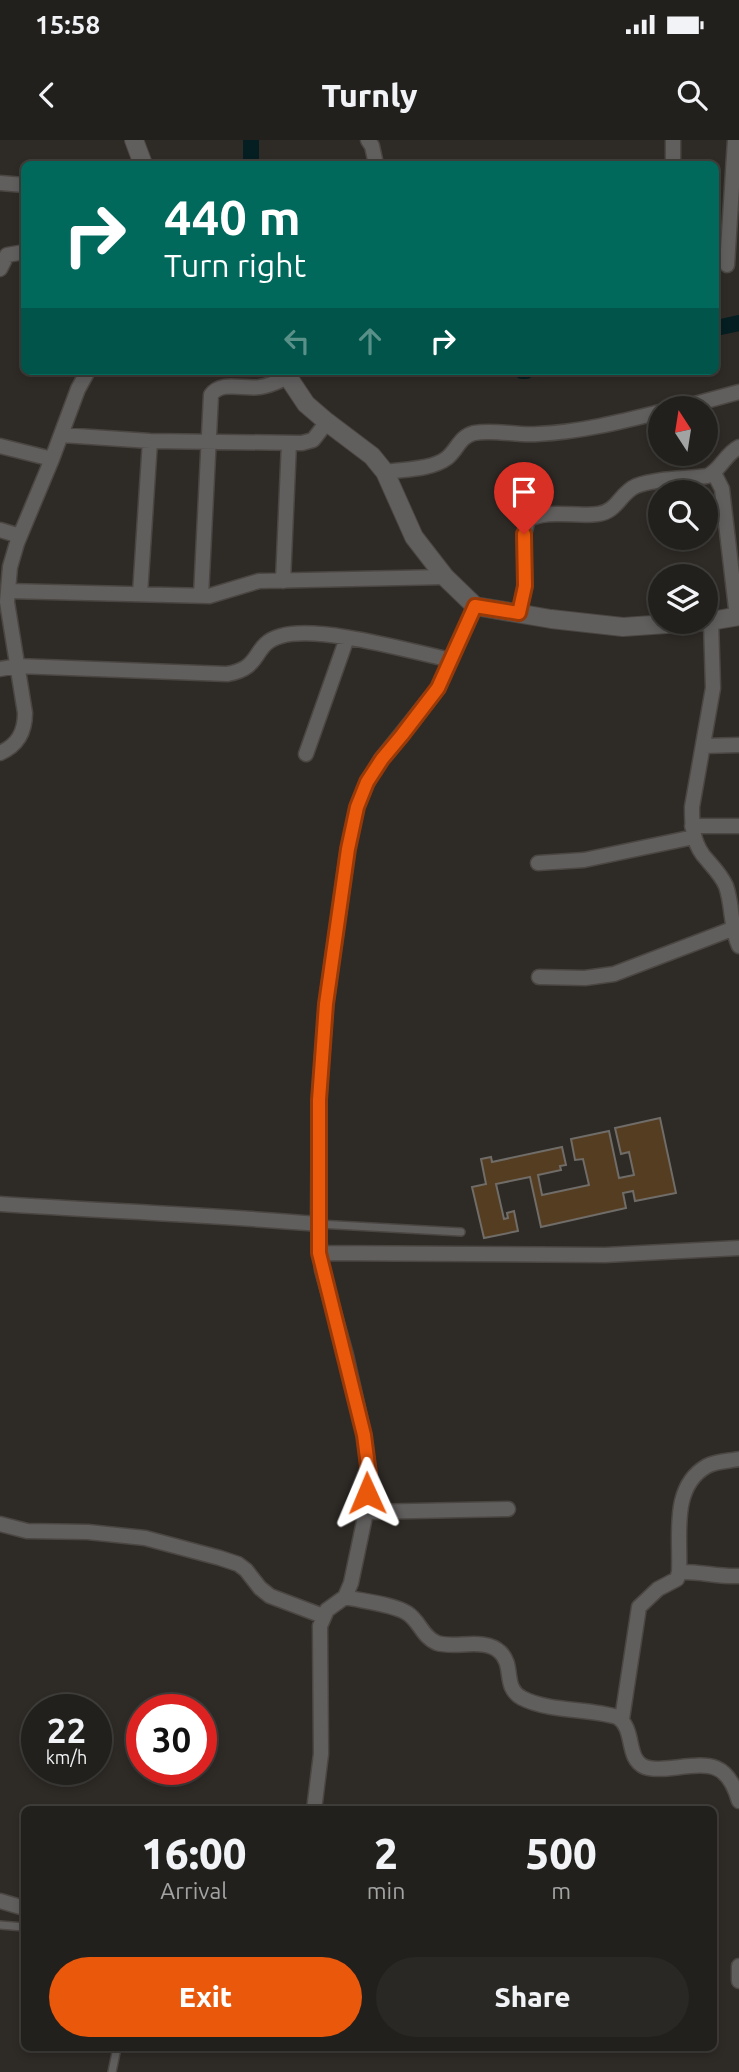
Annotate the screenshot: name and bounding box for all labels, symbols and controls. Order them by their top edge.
text: 15:58 [35,10,100,39]
icon: back [28,76,66,114]
icon: search [673,76,711,114]
text: Turnly [322,77,417,113]
icon: right [49,189,140,280]
text: 440 m [164,189,301,244]
text: Turn right [164,247,306,283]
icon: left [278,322,316,360]
icon: ahead [351,322,389,360]
icon: right [424,322,462,360]
north arrow [648,396,718,466]
map controls [648,396,718,634]
pin [494,462,554,534]
icon: arrive [505,473,543,511]
button: search [648,480,718,550]
button: layers [648,564,718,634]
position arrow [330,1456,404,1530]
speed limit sign: 30 [126,1694,217,1785]
text: 22 [47,1710,86,1750]
text: km/h [46,1747,87,1767]
text: 16:00 [141,1830,246,1877]
text: 2 [374,1830,398,1877]
text: 500 [526,1830,597,1877]
text: Arrival [160,1878,227,1903]
text: min [367,1878,405,1903]
text: m [551,1878,571,1903]
button: Exit [49,1957,362,2037]
button: Share [376,1957,689,2037]

